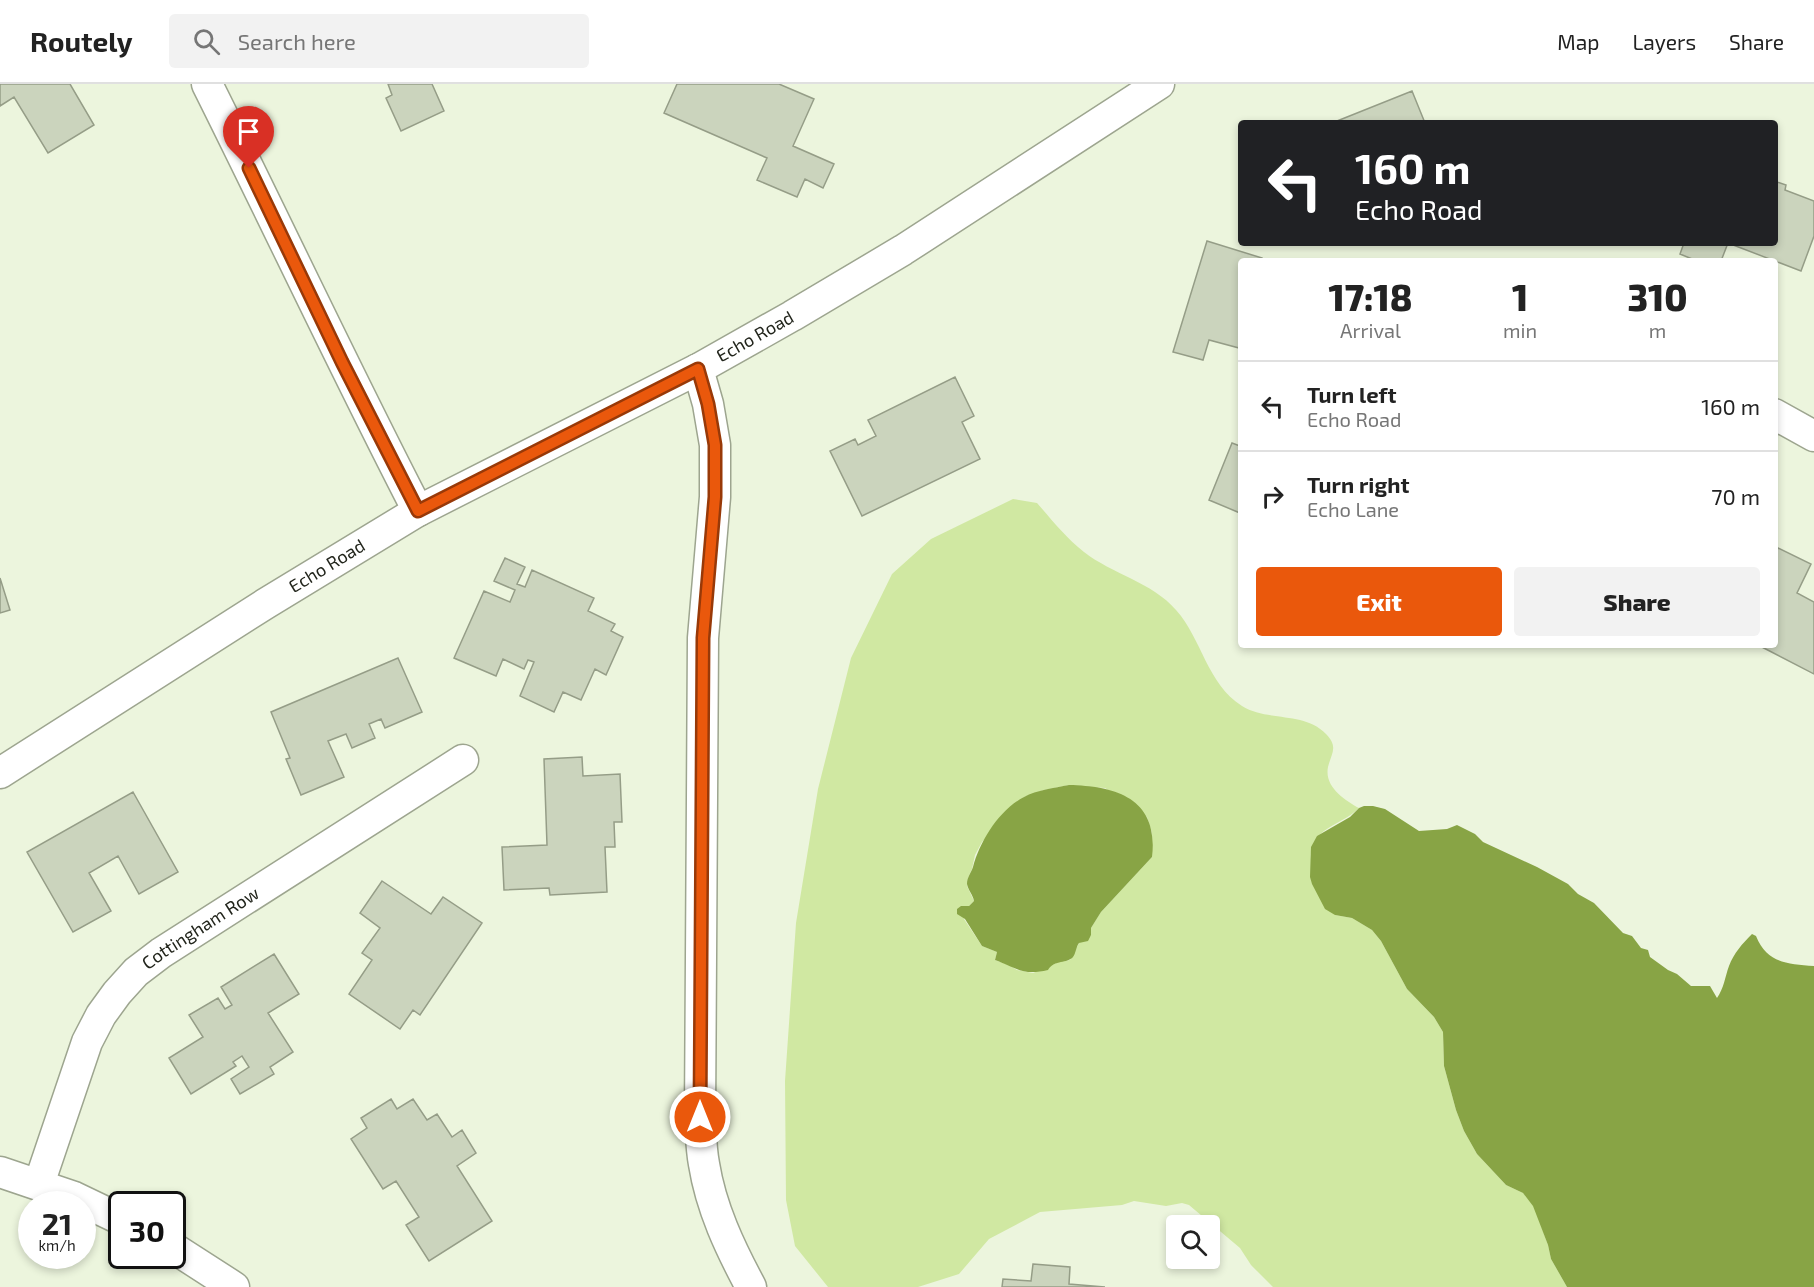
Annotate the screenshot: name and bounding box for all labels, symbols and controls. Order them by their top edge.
search box [169,14,589,68]
text: Routely [30,24,133,58]
icon: search [190,25,223,58]
text: Search here [238,28,356,54]
text: Map [1557,29,1599,54]
text: Layers [1632,29,1696,54]
text: Share [1729,29,1784,54]
pin [223,106,274,168]
icon: arrive [232,115,265,148]
text: 160 m [1355,142,1471,192]
icon: left [1256,144,1334,222]
text: Echo Road [1355,193,1483,225]
text: 17:18 [1328,275,1413,318]
text: 1 [1512,275,1528,318]
text: 310 [1627,275,1688,318]
street label: Echo Road [712,305,797,366]
text: Arrival [1340,318,1401,342]
text: min [1503,318,1537,342]
text: m [1649,318,1666,342]
text: Turn left [1307,381,1396,407]
icon: left [1256,390,1289,423]
text: 160 m [1701,393,1760,419]
text: Echo Road [1307,407,1401,431]
text: Turn right [1307,471,1409,497]
icon: right [1256,480,1289,513]
text: 70 m [1711,483,1760,509]
text: Echo Lane [1307,497,1399,521]
street label: Echo Road [285,534,369,597]
button: Exit [1256,567,1502,636]
button: Share [1514,567,1760,636]
street label: Cottingham Row [137,881,263,974]
position arrow [668,1085,732,1149]
speed limit sign: 30 [108,1191,186,1269]
text: 21 [42,1205,72,1241]
map controls [1166,1215,1220,1269]
button: search [1166,1215,1220,1269]
text: km/h [38,1236,76,1254]

